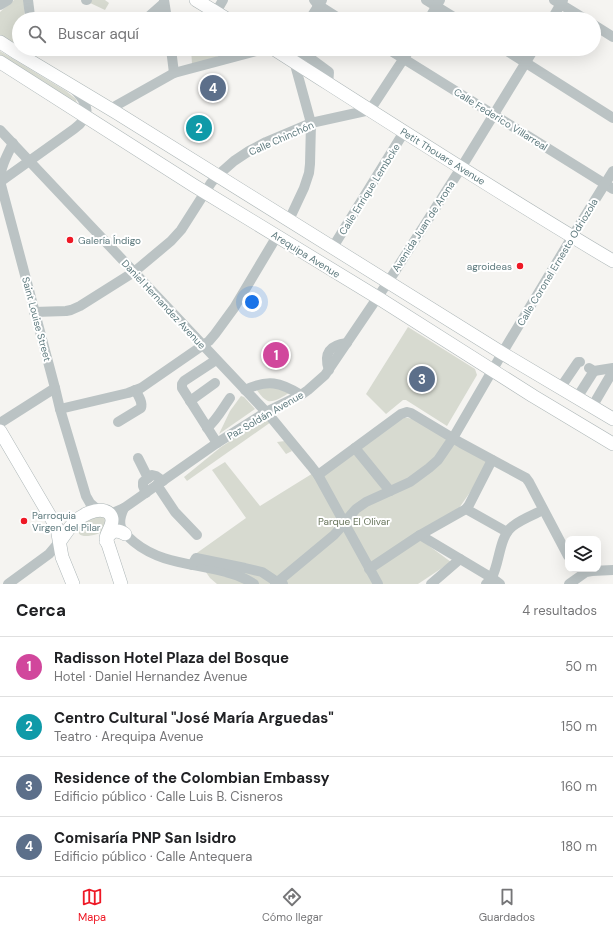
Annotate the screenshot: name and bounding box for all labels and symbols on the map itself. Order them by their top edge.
pin: 4 [200,73,226,103]
street label: Calle Federico Villarreal [451,85,550,154]
pin: 2 [186,113,212,143]
street label: Calle Chinchón [247,118,316,159]
street label: Petit Thouars Avenue [398,125,488,188]
street label: Calle Enrique Lembcke [336,141,403,237]
street label: Avenida Juan de Arona [389,178,458,274]
street label: Calle Coronel Ernesto Odriozola [514,196,601,328]
street label: Arequipa Avenue [269,228,343,281]
place label: Galería Índigo [78,234,141,247]
marker: Galería Índigo [65,235,75,245]
street label: Daniel Hernandez Avenue [119,257,209,352]
place label: agroideas [467,260,512,273]
marker: agroideas [515,261,525,271]
street label: Saint Louise Street [19,276,54,363]
your location [242,292,262,312]
pin: 1 [263,340,289,370]
pin: 3 [409,364,435,394]
street label: Paz Soldán Avenue [225,388,306,443]
place label: Parroquia Virgen del Pilar [32,509,101,534]
park label: Parque El Olivar [318,515,390,528]
marker: Parroquia Virgen del Pilar [19,516,29,526]

